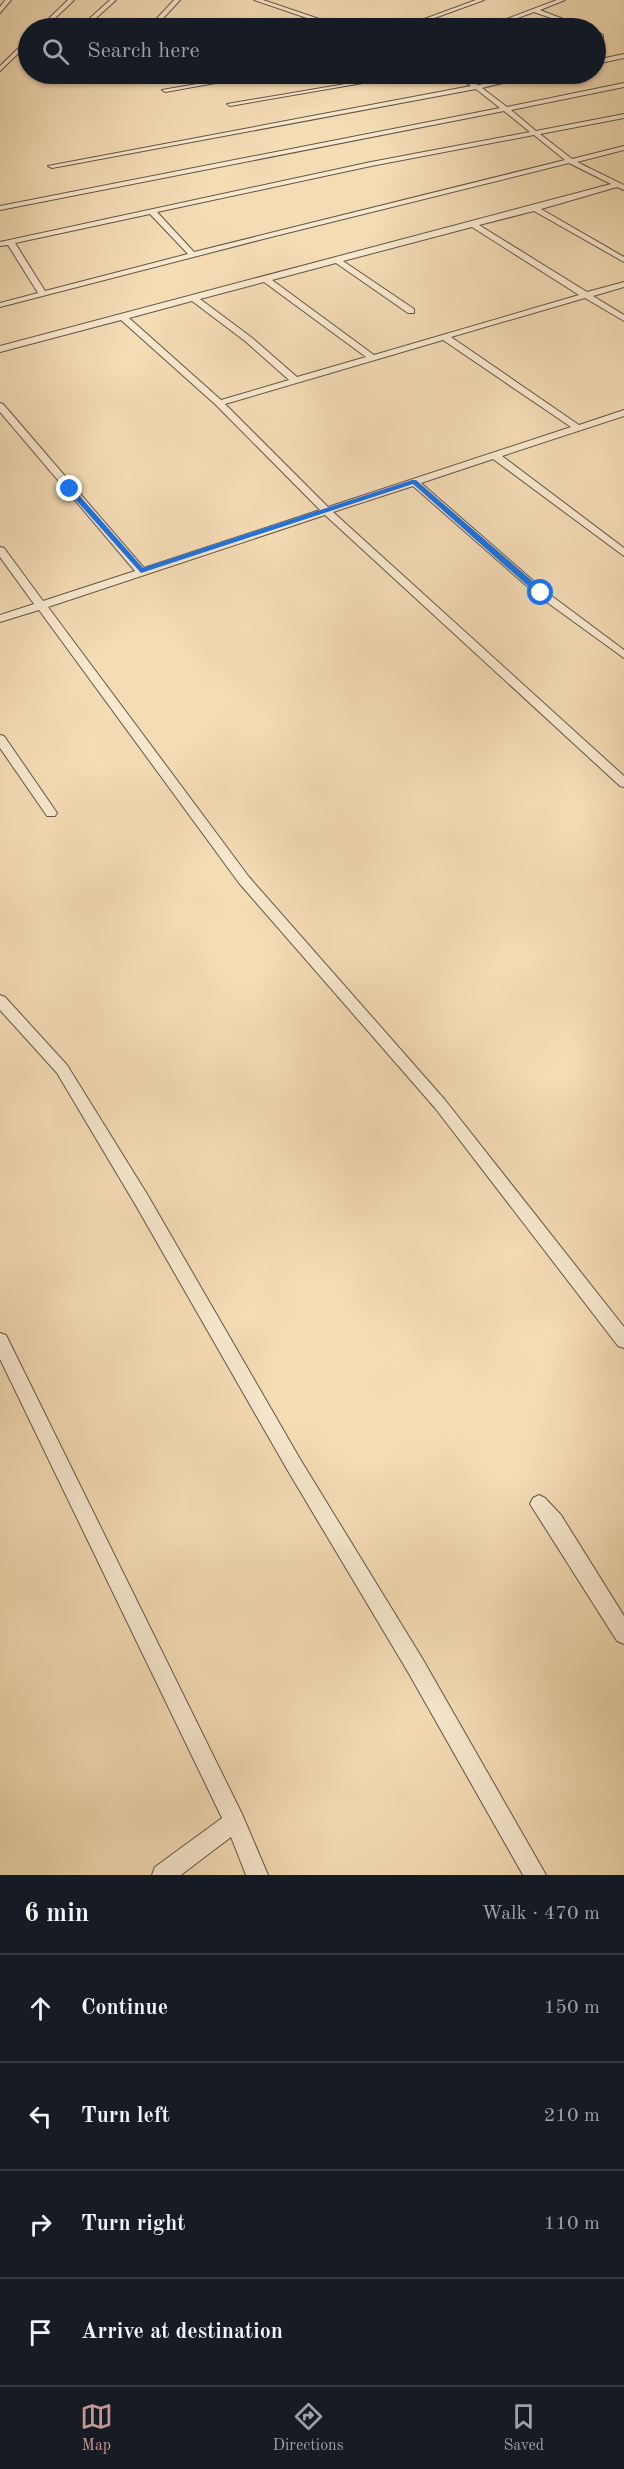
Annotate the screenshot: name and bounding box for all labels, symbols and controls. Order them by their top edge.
search box [18,18,606,84]
icon: search [39,35,72,68]
text: Search here [87,40,200,62]
route end [56,475,82,501]
route start [527,579,553,605]
text: 6 min [24,1901,89,1927]
text: Walk · 470 m [481,1904,600,1924]
icon: ahead [24,1992,57,2025]
text: Continue [81,1997,168,2019]
text: 150 m [544,1998,600,2018]
icon: left [24,2100,57,2133]
text: Turn left [81,2105,170,2127]
text: 210 m [544,2106,600,2126]
icon: right [24,2208,57,2241]
text: Turn right [81,2213,185,2235]
text: 110 m [544,2214,600,2234]
icon: arrive [24,2316,57,2349]
text: Arrive at destination [81,2321,283,2343]
tab: Map [80,2400,113,2456]
tab: Directions [273,2400,344,2456]
tab: Saved [503,2400,544,2456]

